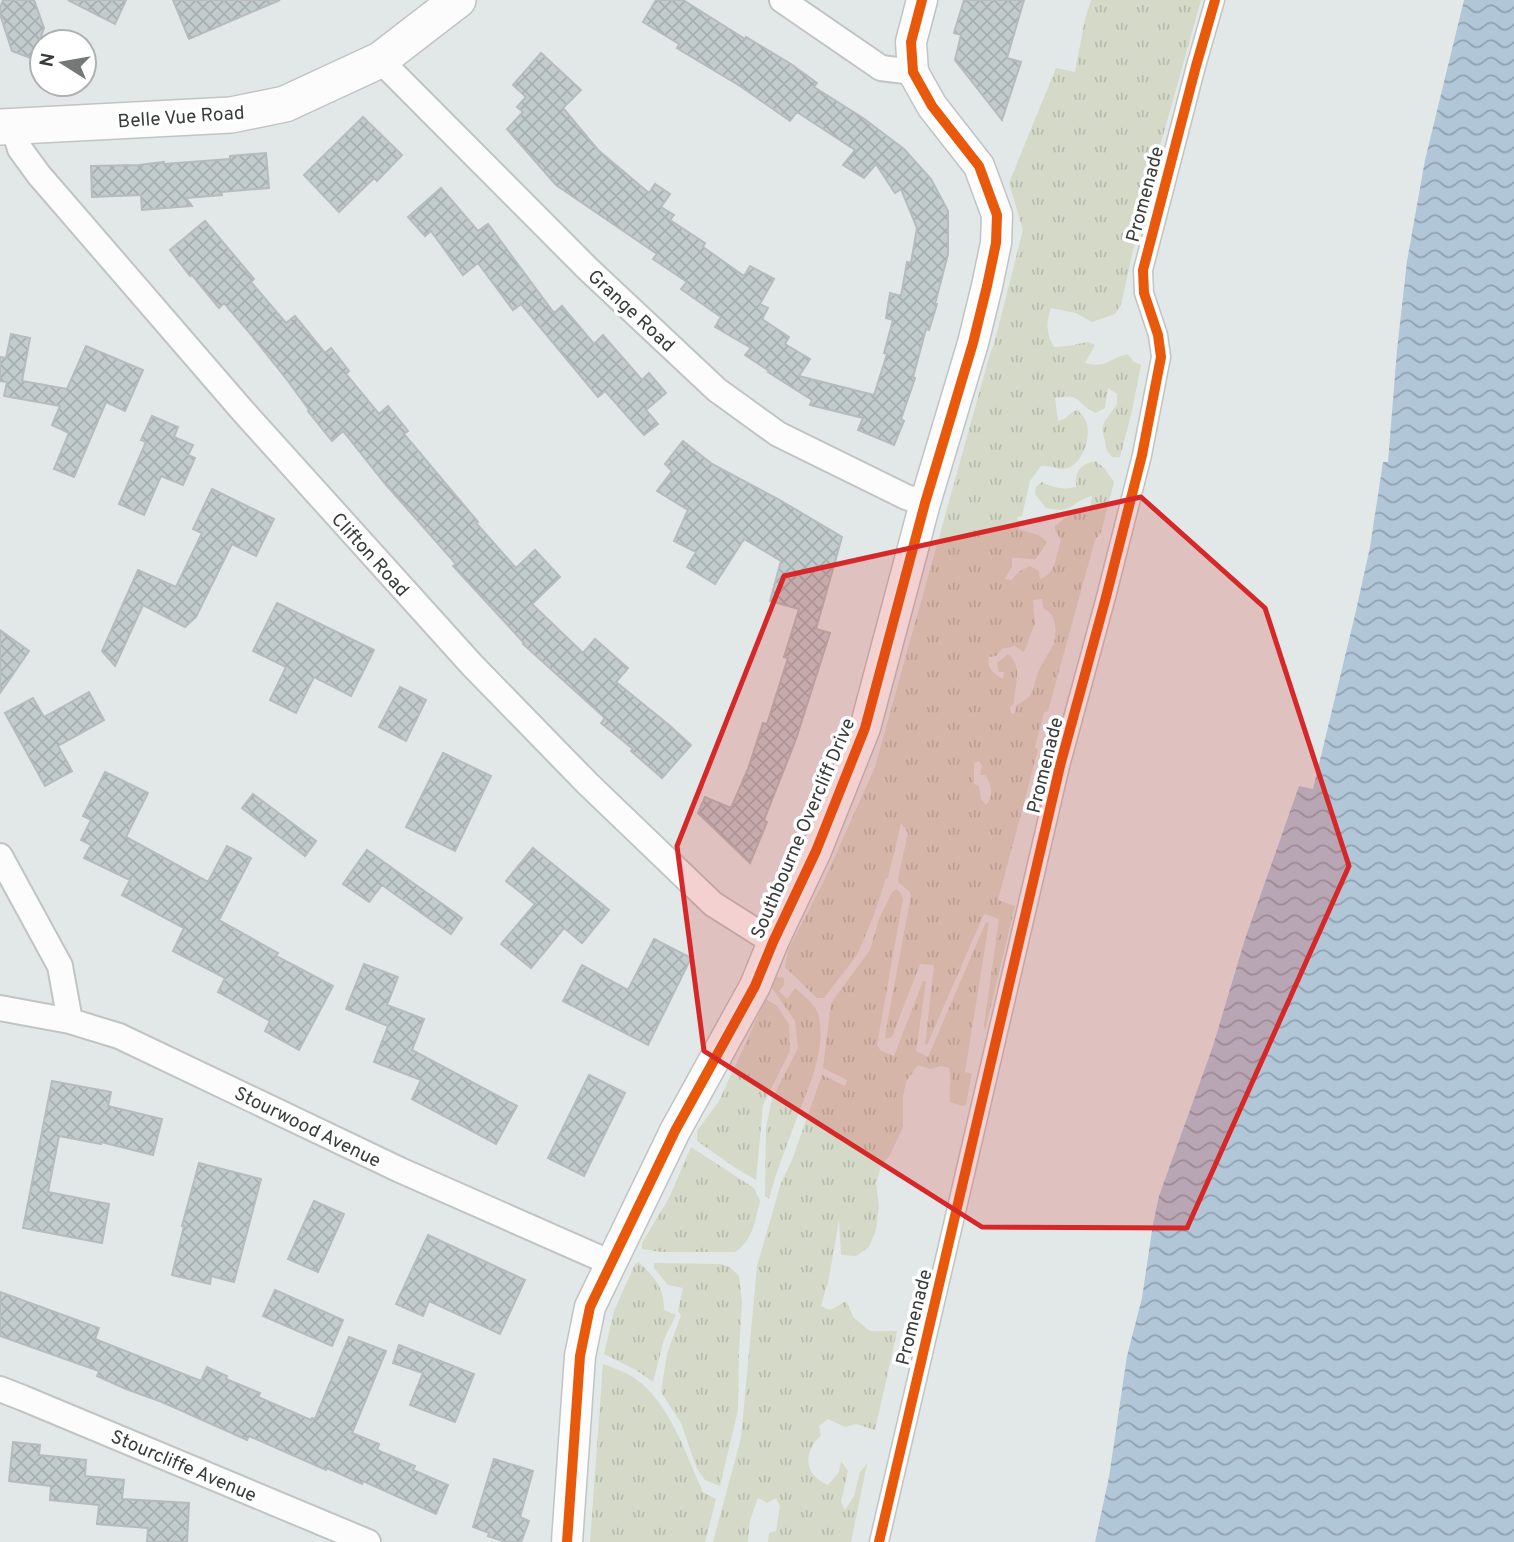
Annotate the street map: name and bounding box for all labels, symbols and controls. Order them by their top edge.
north arrow [28,28,98,98]
text: N [35,51,61,69]
street label: Belle Vue Road [117,102,245,134]
street label: Promenade [1122,144,1170,245]
street label: Grange Road [582,265,679,358]
street label: Clifton Road [325,508,414,602]
street label: Southbourne Overcliff Drive [746,715,861,943]
street label: Promenade [1022,715,1069,816]
street label: Stourwood Avenue [230,1082,384,1174]
street label: Promenade [891,1267,938,1368]
street label: Stourcliffe Avenue [107,1425,260,1508]

